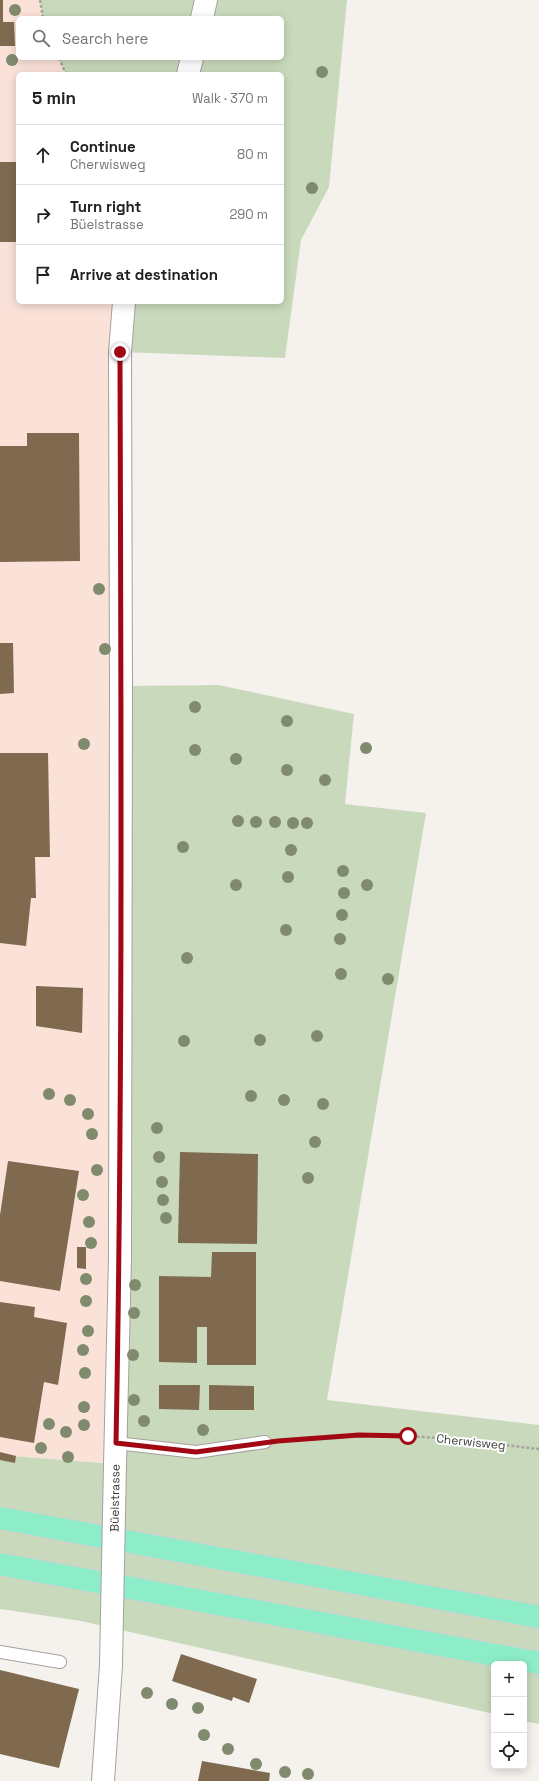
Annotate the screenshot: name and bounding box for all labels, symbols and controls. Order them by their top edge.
search box [16,16,284,60]
icon: search [30,27,52,49]
text: Search here [62,29,148,48]
text: 5 min [32,87,76,109]
text: Walk · 370 m [192,90,268,107]
text: Continue [70,137,136,156]
icon: ahead [32,144,54,166]
text: 80 m [237,146,268,163]
text: Cherwisweg [70,156,146,173]
text: Turn right [70,197,141,216]
icon: right [32,204,54,226]
text: 290 m [229,206,268,223]
text: Büelstrasse [70,216,144,233]
icon: arrive [32,264,54,286]
text: Arrive at destination [70,265,218,284]
route end [111,343,129,361]
route start [399,1427,417,1445]
street label: Cherwisweg [435,1430,507,1454]
street label: Büelstrasse [106,1464,124,1532]
map controls [491,1661,527,1769]
button: + [491,1661,527,1697]
button: − [491,1697,527,1733]
button: locate [491,1733,527,1769]

